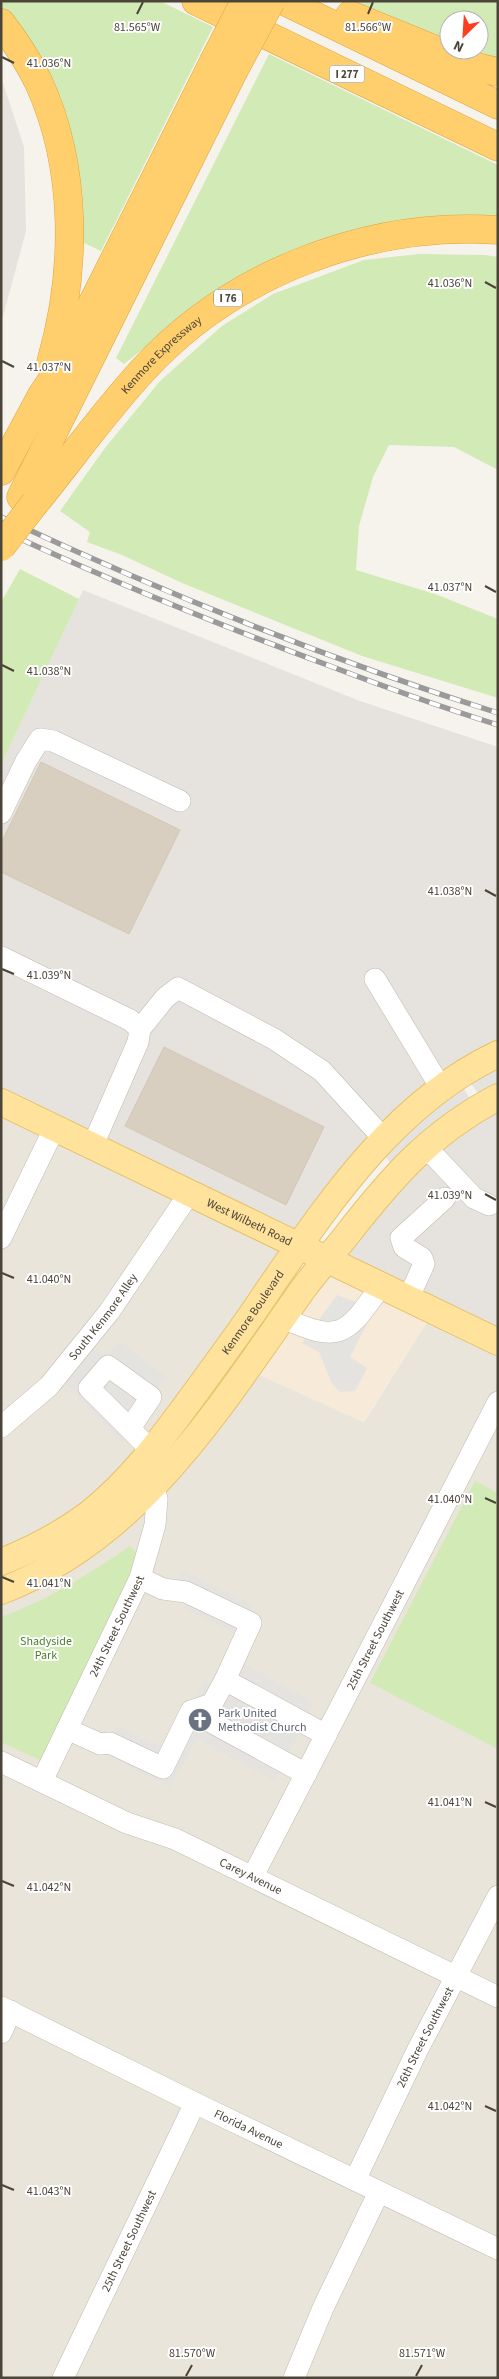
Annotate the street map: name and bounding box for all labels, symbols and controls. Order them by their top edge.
north arrow [439,10,489,60]
text: 81.565°W [114,19,161,36]
text: 81.566°W [345,19,392,36]
text: N [450,35,467,57]
text: 41.036°N [27,55,71,72]
road number: I 277 [330,66,364,82]
text: 41.036°N [428,275,472,292]
road number: I 76 [214,290,242,306]
street label: Kenmore Expressway [117,312,205,398]
text: 41.037°N [27,359,71,376]
text: 41.037°N [428,579,472,596]
text: 41.038°N [27,663,71,680]
text: 41.038°N [428,883,472,900]
text: 41.039°N [27,967,71,984]
text: 41.039°N [428,1187,472,1204]
street label: West Wilbeth Road [204,1194,295,1250]
street label: Kenmore Boulevard [217,1267,288,1358]
street label: South Kenmore Alley [65,1270,142,1364]
text: 41.040°N [27,1271,71,1288]
text: 41.040°N [428,1491,472,1508]
street label: 24th Street Southwest [85,1574,149,1680]
text: 41.041°N [27,1575,71,1592]
street label: 25th Street Southwest [342,1587,408,1693]
park label: Shadyside Park [20,1633,72,1664]
place label: Park United Methodist Church [218,1705,306,1736]
church icon: Park United Methodist Church [187,1707,213,1733]
text: 41.041°N [428,1794,472,1811]
street label: Carey Avenue [217,1854,285,1899]
text: 41.042°N [27,1879,71,1896]
street label: 26th Street Southwest [392,1984,458,2090]
text: 41.042°N [428,2098,472,2115]
street label: Florida Avenue [211,2105,286,2153]
text: 41.043°N [27,2183,71,2200]
street label: 25th Street Southwest [97,2187,160,2295]
text: 81.570°W [169,2345,216,2362]
text: 81.571°W [399,2345,446,2362]

